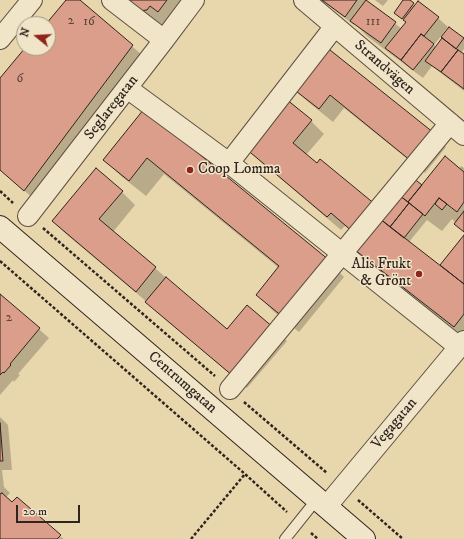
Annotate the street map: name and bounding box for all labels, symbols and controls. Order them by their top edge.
house number: 2 [68,13,74,29]
house number: 16 [83,14,95,30]
house number: 111 [366,14,380,30]
north arrow [16,16,56,56]
text: N [17,26,34,39]
street label: Strandvägen [350,37,418,99]
house number: 6 [17,71,23,87]
street label: Seglaregatan [81,72,143,144]
place label: Coop Lomma [198,161,280,179]
marker: Coop Lomma [185,165,195,175]
place label: Alis Frukt & Grönt [351,256,411,291]
marker: Alis Frukt & Grönt [414,269,424,279]
house number: 2 [6,310,12,326]
street label: Centrumgatan [144,348,220,418]
street label: Vegagatan [368,395,422,453]
scale bar [18,497,82,523]
text: 20 m [23,504,47,519]

